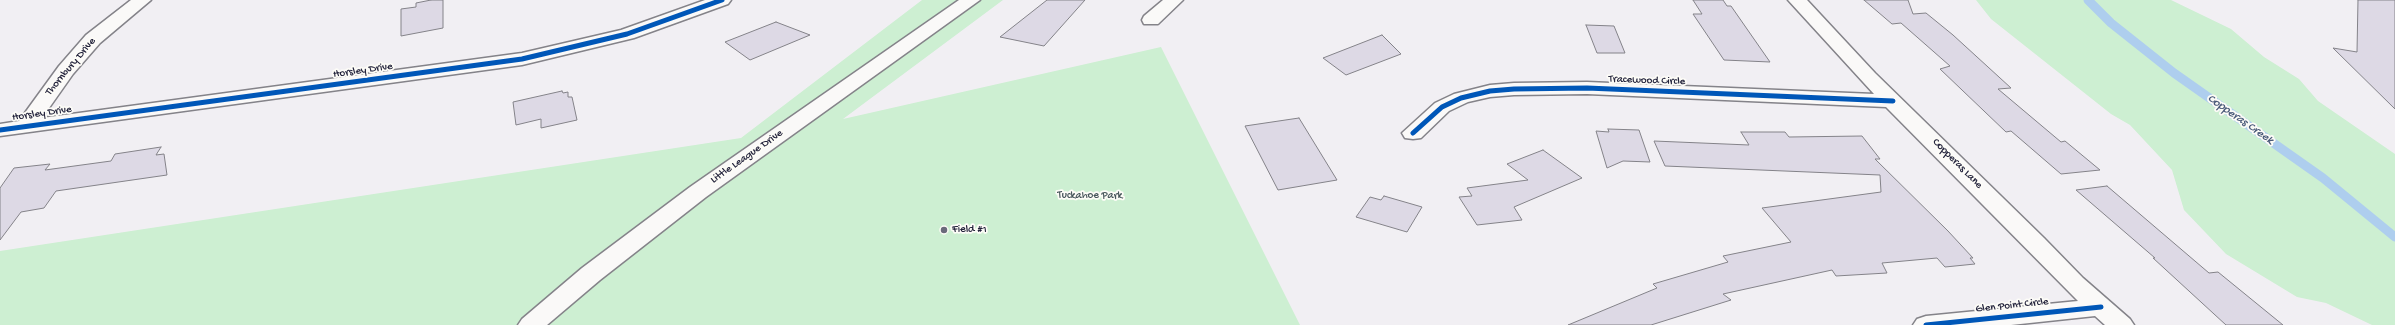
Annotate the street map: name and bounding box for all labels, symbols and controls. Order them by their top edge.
street label: Thornbury Drive [43,35,99,99]
street label: Horsley Drive [332,60,394,82]
street label: Tracewood Circle [1608,73,1686,89]
water label: Copperas Creek [2204,92,2276,148]
street label: Horsley Drive [11,103,73,125]
street label: Little League Drive [708,127,786,187]
street label: Copperas Lane [1929,136,1985,192]
park label: Tuckahoe Park [1057,189,1123,203]
place label: Field #1 [952,223,987,237]
marker: Field #1 [939,225,949,235]
street label: Glen Point Circle [1975,296,2049,316]

